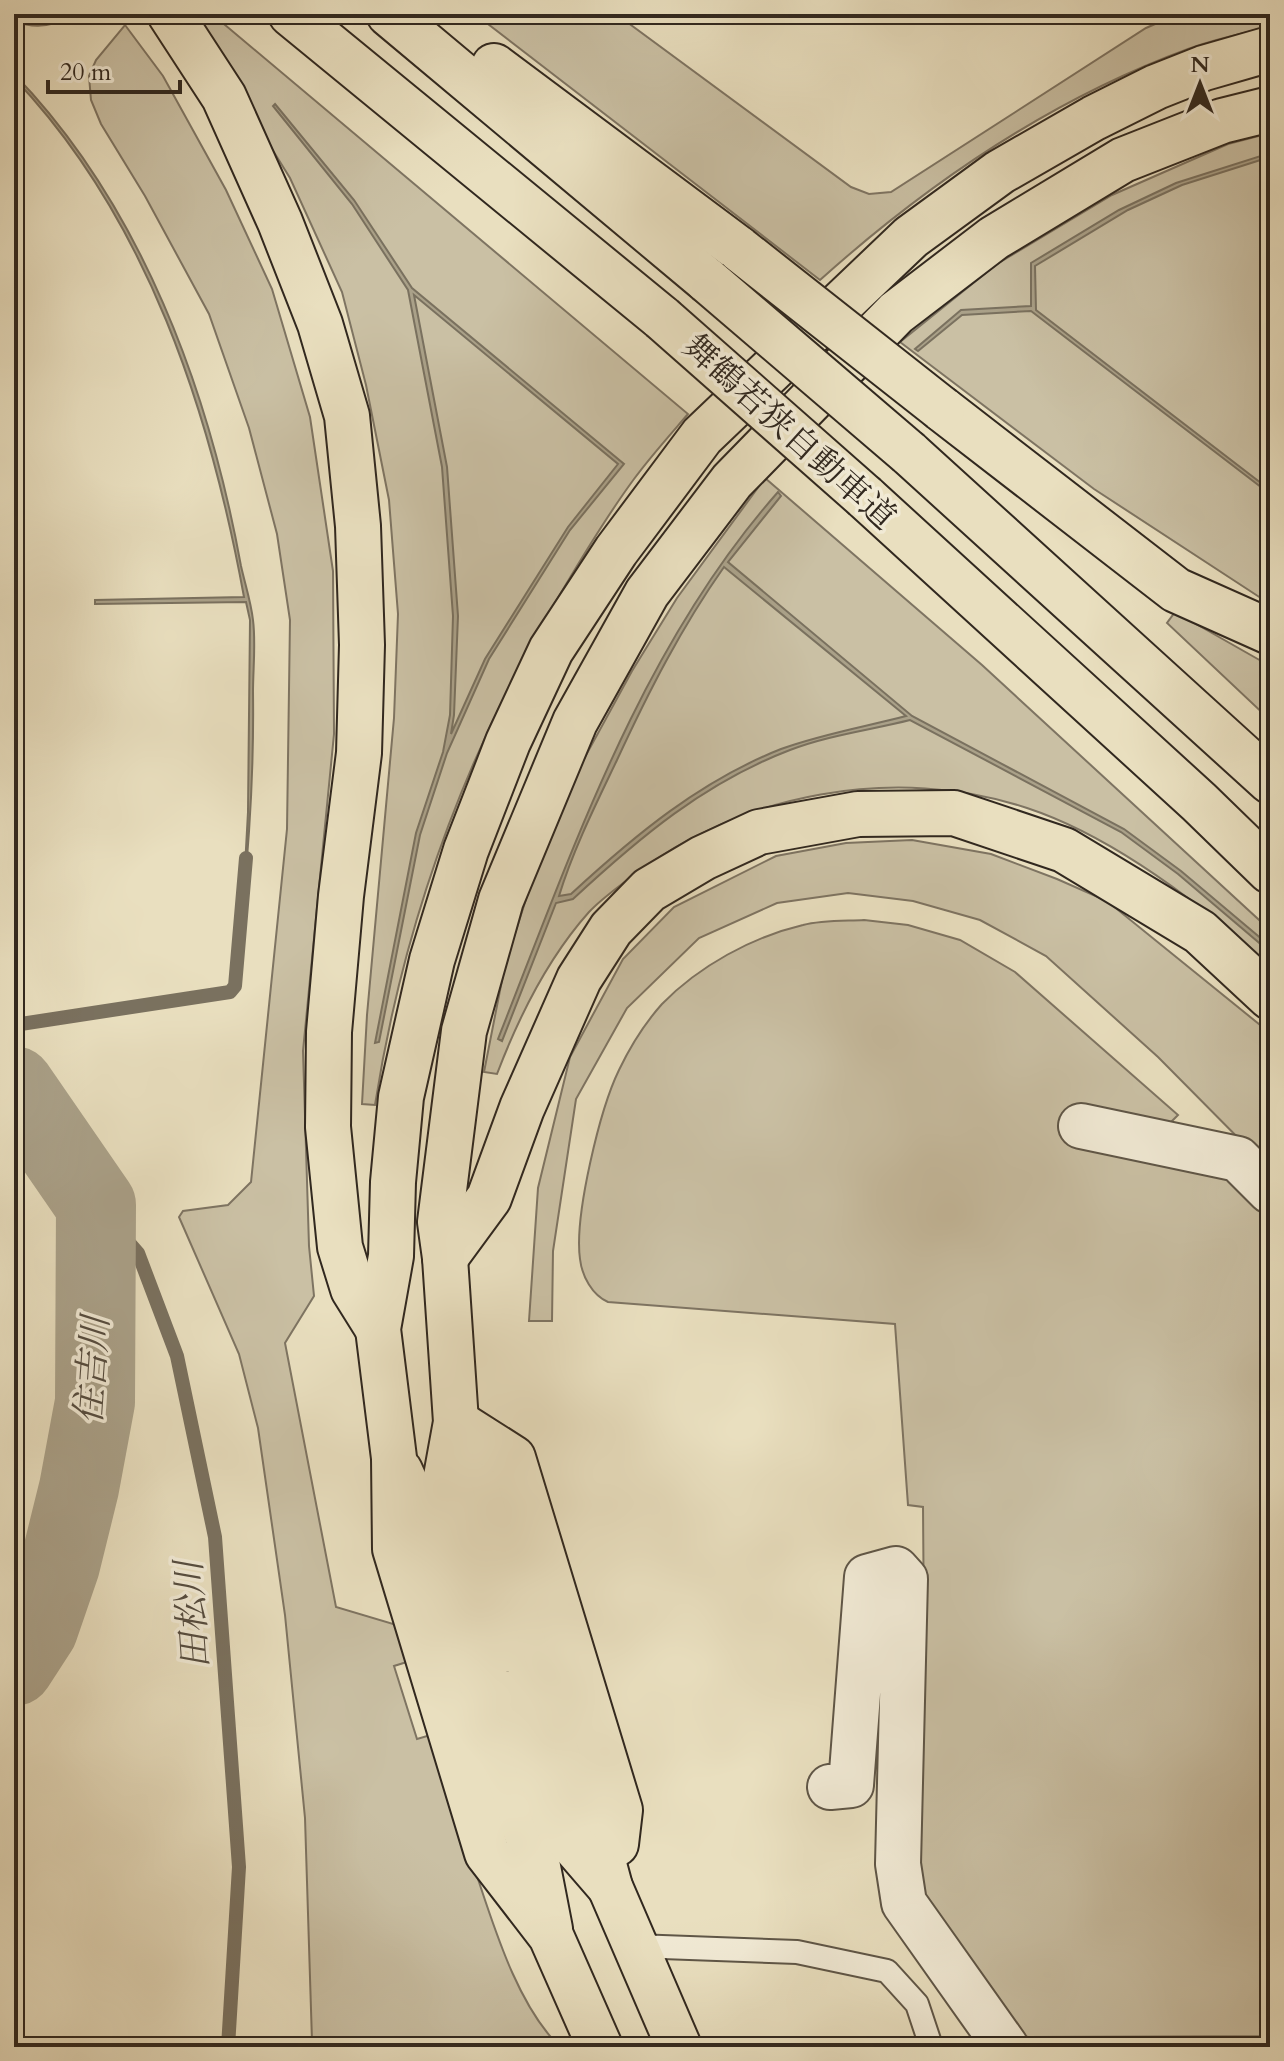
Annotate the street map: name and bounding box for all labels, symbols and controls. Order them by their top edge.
scale bar [48,44,180,94]
north arrow [1160,44,1240,124]
text: N [1190,50,1210,80]
text: 20 m [60,56,112,89]
street label: 舞鶴若狭自動車道 [673,324,906,540]
water label: 住吉川 [64,1311,121,1426]
water label: 田松川 [164,1555,221,1670]

